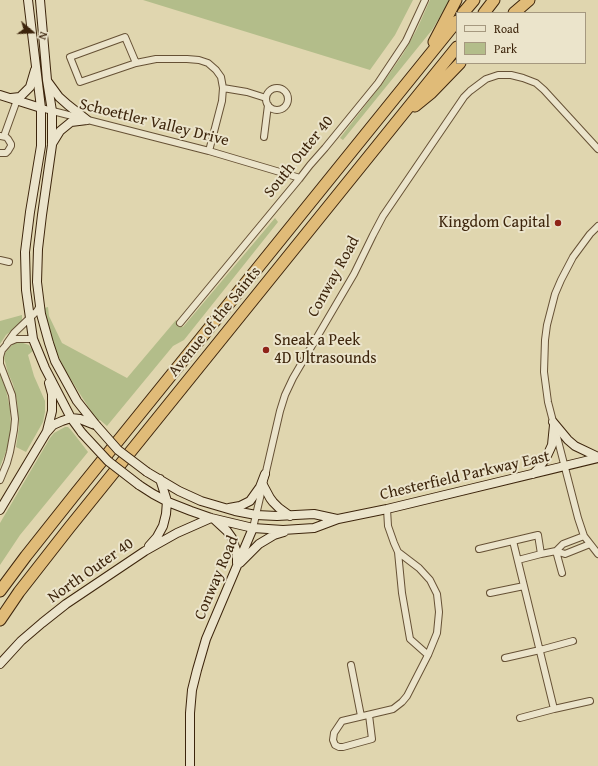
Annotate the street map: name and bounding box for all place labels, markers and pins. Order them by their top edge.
place label: Kingdom Capital [439,213,550,233]
marker: Kingdom Capital [553,218,563,228]
place label: Sneak a Peek 4D Ultrasounds [274,331,377,369]
marker: Sneak a Peek 4D Ultrasounds [261,345,271,355]

